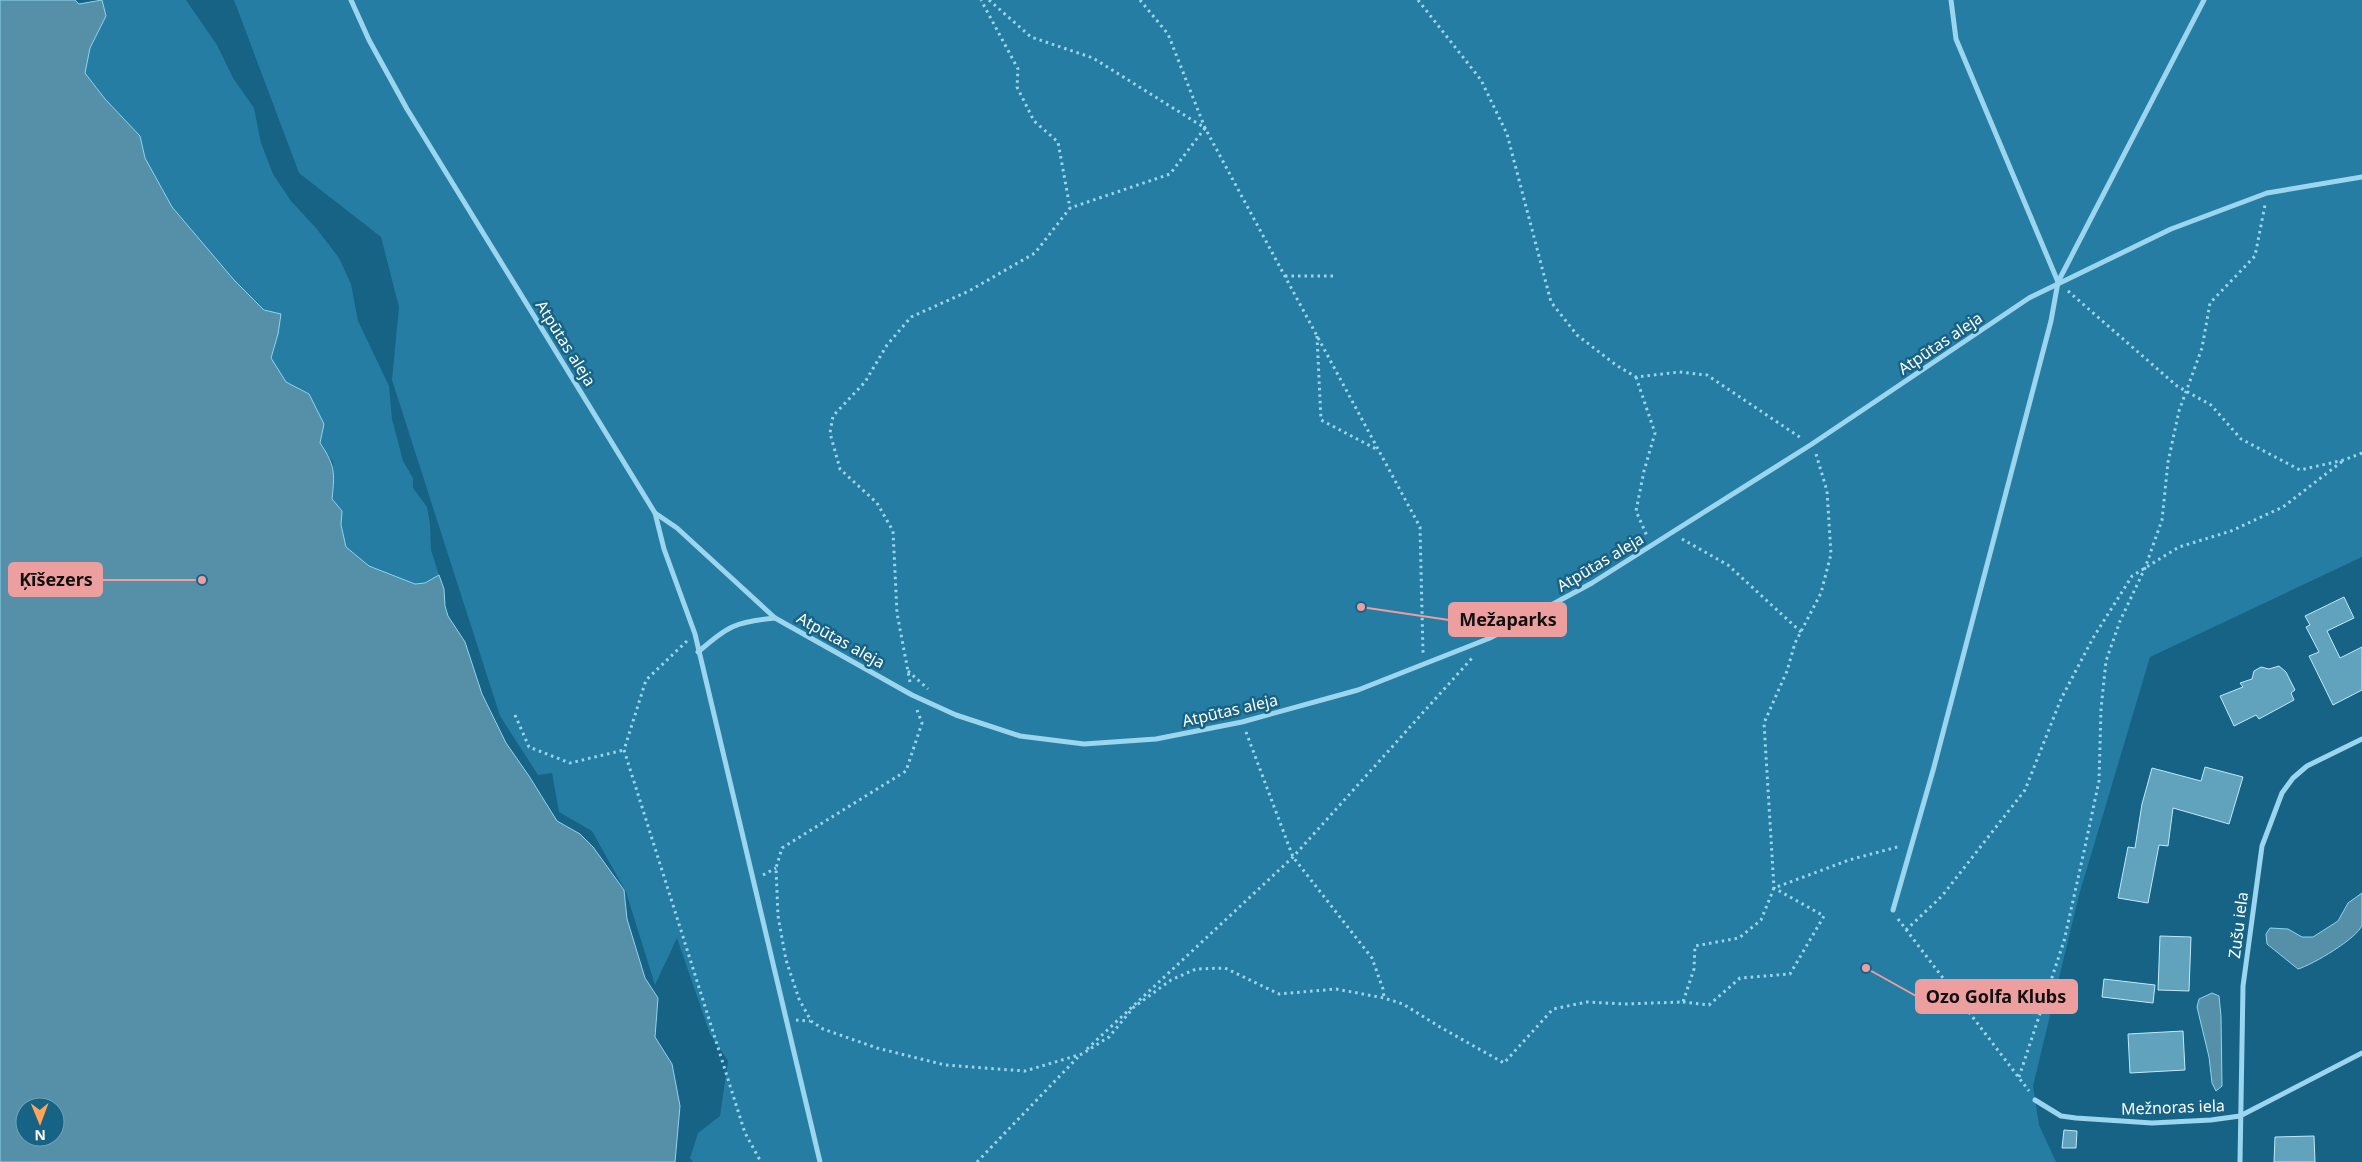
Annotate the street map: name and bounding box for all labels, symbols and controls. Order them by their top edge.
street label: Atpūtas aleja [531,296,601,390]
street label: Atpūtas aleja [1893,307,1987,379]
street label: Atpūtas aleja [1553,527,1647,597]
callout: Ķīšezers [9,563,102,596]
text: Ķīšezers [19,567,93,591]
callout: Mežaparks [1449,603,1566,636]
street label: Atpūtas aleja [793,607,889,673]
text: Mežaparks [1459,607,1557,631]
street label: Atpūtas aleja [1180,688,1280,732]
street label: Zušu iela [2223,890,2253,960]
callout: Ozo Golfa Klubs [1916,980,2077,1013]
text: Ozo Golfa Klubs [1926,984,2066,1008]
street label: Mežnoras iela [2121,1094,2225,1120]
north arrow [15,1097,65,1147]
text: N [34,1126,46,1145]

